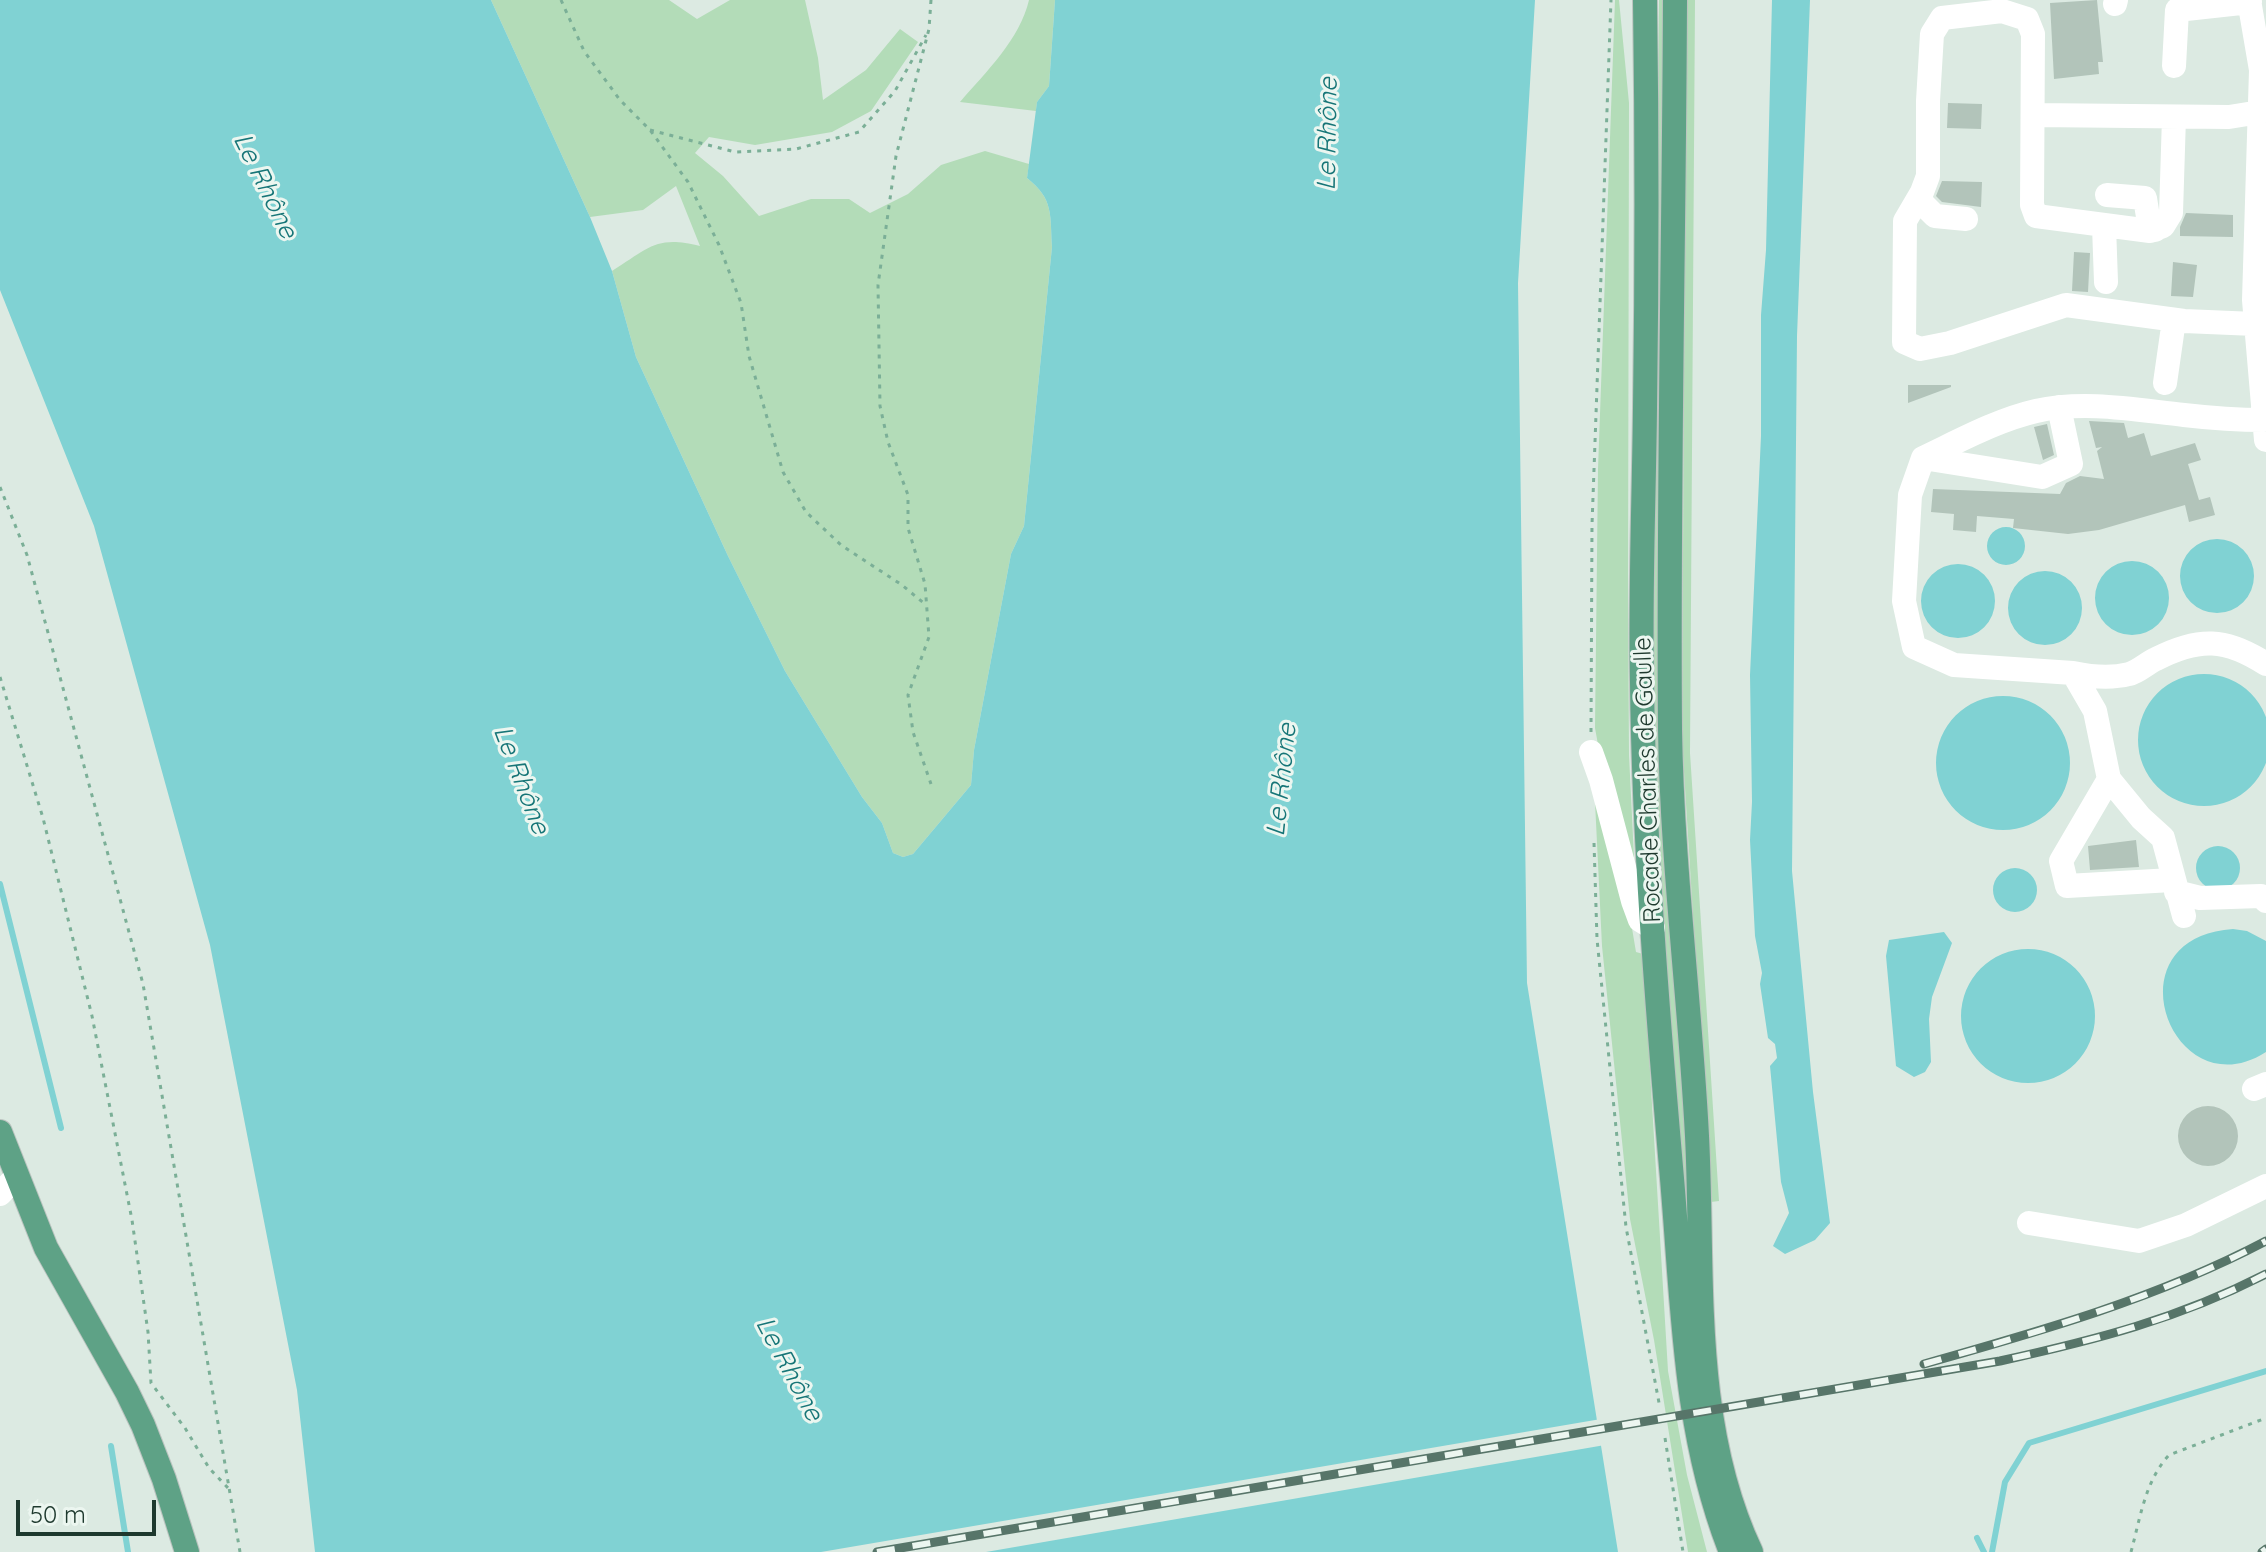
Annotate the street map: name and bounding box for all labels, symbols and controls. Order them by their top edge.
water label: Le Rhône [1311,77,1345,191]
water label: Le Rhône [226,128,304,244]
street label: Rocade Charles de Gaulle [1629,637,1667,923]
water label: Le Rhône [486,722,556,838]
water label: Le Rhône [1261,722,1303,838]
water label: Le Rhône [749,1312,829,1426]
scale bar [20,1484,160,1534]
text: 50 m [30,1499,86,1529]

